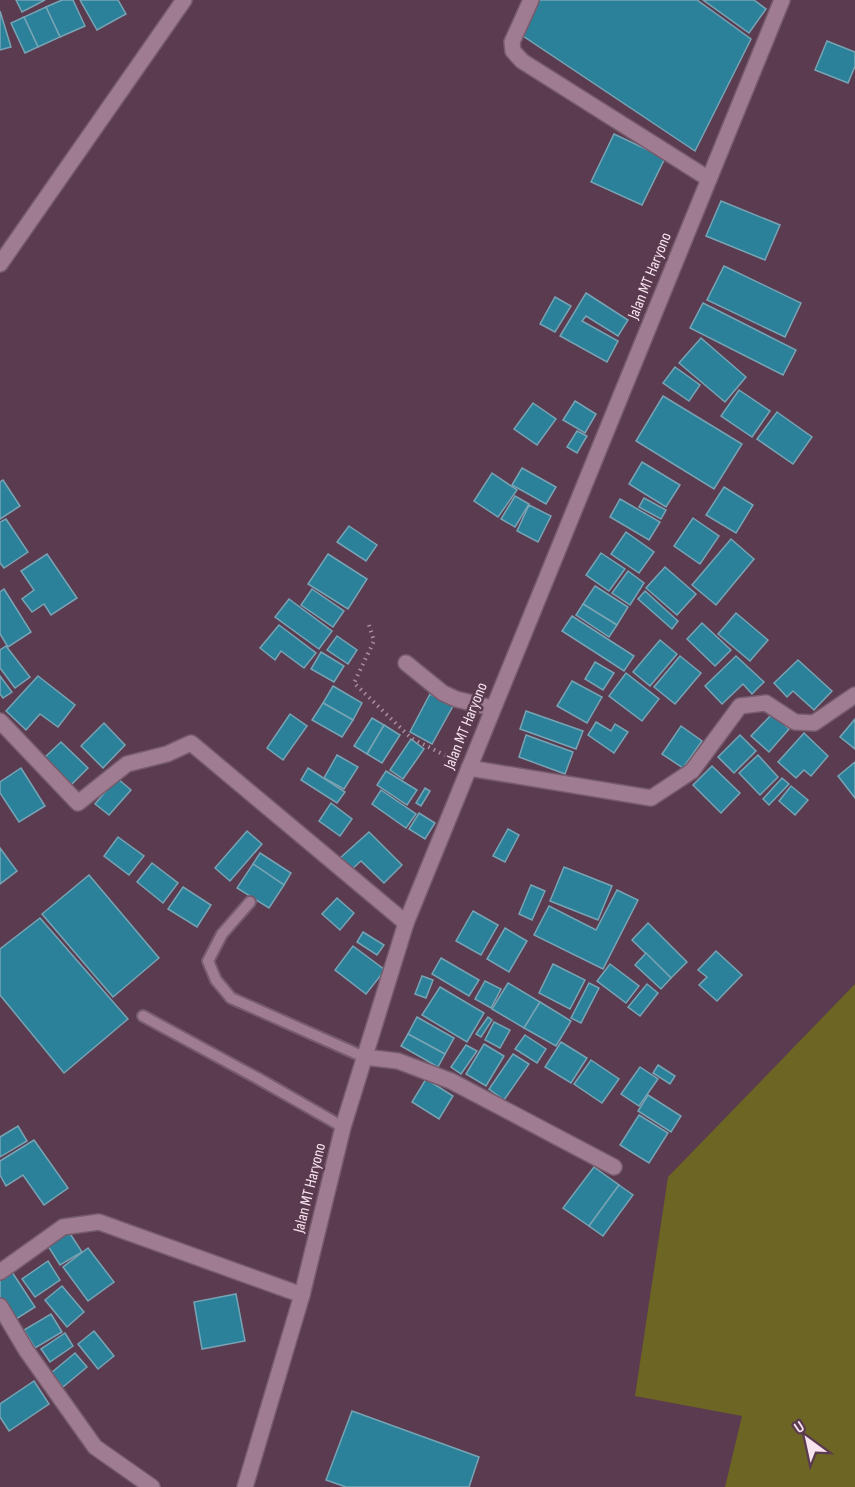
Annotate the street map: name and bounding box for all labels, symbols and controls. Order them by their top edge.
street label: Jalan MT Haryono [624,230,676,323]
street label: Jalan MT Haryono [440,680,492,773]
street label: Jalan MT Haryono [289,1141,330,1236]
north arrow [777,1409,837,1469]
text: U [791,1417,808,1438]

